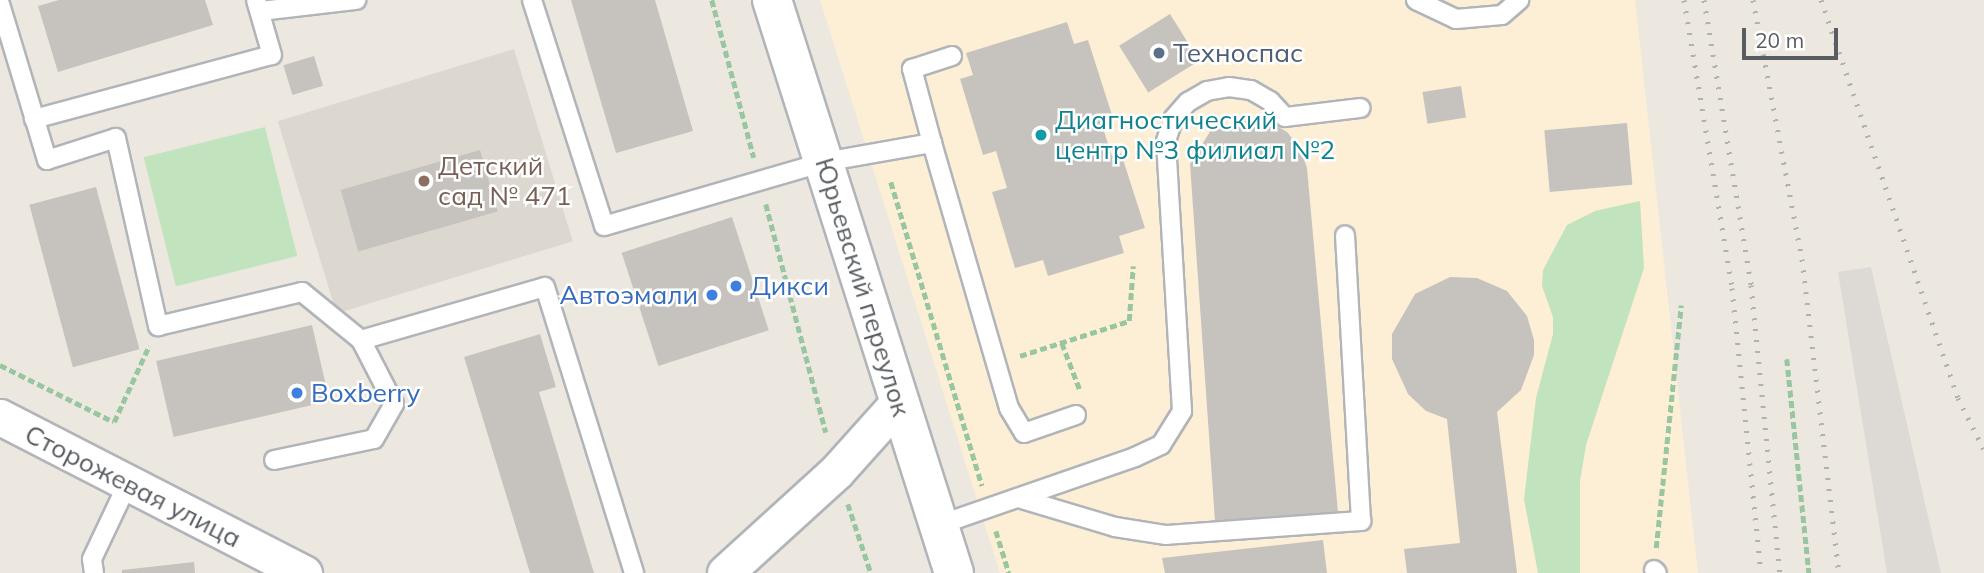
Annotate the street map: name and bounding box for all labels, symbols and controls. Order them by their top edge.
scale bar [1746,14,1842,58]
text: 20 m [1755,27,1804,53]
place label: Техноспас [1173,37,1303,69]
marker: Техноспас [1151,45,1167,61]
place label: Диагностический центр №3 филиал №2 [1055,104,1335,166]
marker: Диагностический центр №3 филиал №2 [1033,127,1049,143]
place label: Детский сад № 471 [438,150,571,212]
street label: Юрьевский переулок [809,154,917,420]
marker: Детский сад № 471 [416,173,432,189]
place label: Дикси [750,270,829,302]
marker: Дикси [728,278,744,294]
place label: Автоэмали [560,279,698,311]
marker: Автоэмали [704,287,720,303]
place label: Boxberry [311,377,420,409]
marker: Boxberry [289,385,305,401]
street label: Сторожевая улица [20,418,246,554]

